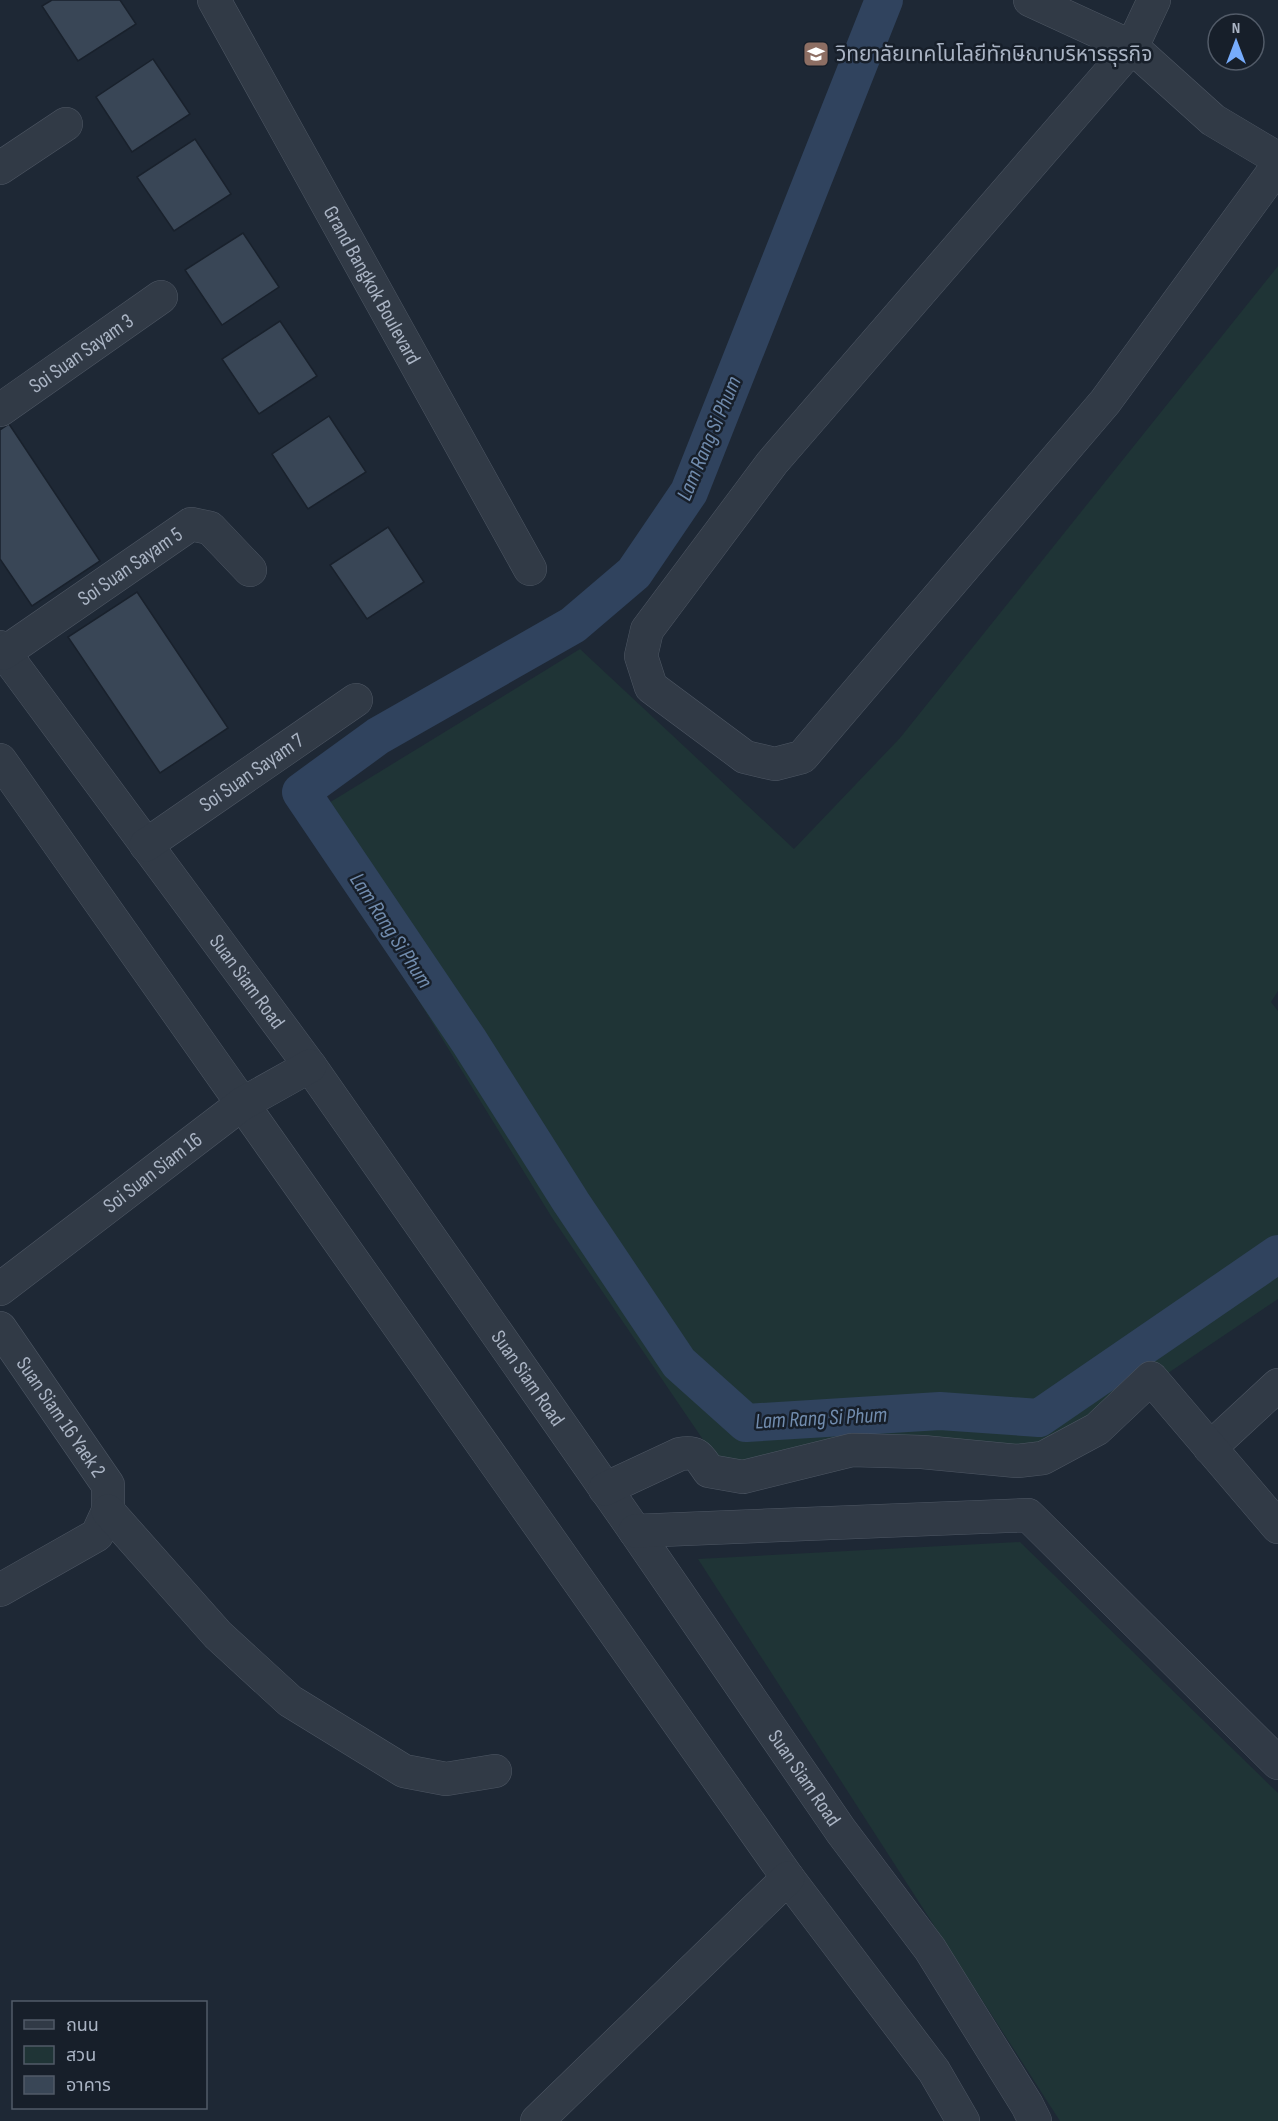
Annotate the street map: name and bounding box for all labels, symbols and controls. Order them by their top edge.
north arrow [1206,12,1266,72]
text: N [1232,19,1240,38]
school or university icon: วิทยาลัยเทคโนโลยีทักษิณาบริหารธุรกิจ [801,39,831,69]
place label: วิทยาลัยเทคโนโลยีทักษิณาบริหารธุรกิจ [836,42,1152,67]
street label: Grand Bangkok Boulevard [318,202,426,369]
street label: Soi Suan Sayam 3 [24,308,138,399]
water label: Lam Rang Si Phum [671,372,748,505]
street label: Soi Suan Sayam 5 [73,522,187,611]
street label: Soi Suan Sayam 7 [195,728,309,817]
water label: Lam Rang Si Phum [343,868,438,994]
street label: Suan Siam Road [204,930,290,1034]
street label: Soi Suan Siam 16 [99,1127,207,1218]
street label: Suan Siam Road [486,1326,570,1431]
street label: Suan Siam 16 Yaek 2 [11,1352,111,1482]
water label: Lam Rang Si Phum [754,1402,888,1435]
street label: Suan Siam Road [762,1725,846,1831]
legend [12,2001,207,2109]
text: ถนน [66,2015,99,2036]
text: สวน [66,2045,96,2066]
text: อาคาร [66,2075,111,2096]

